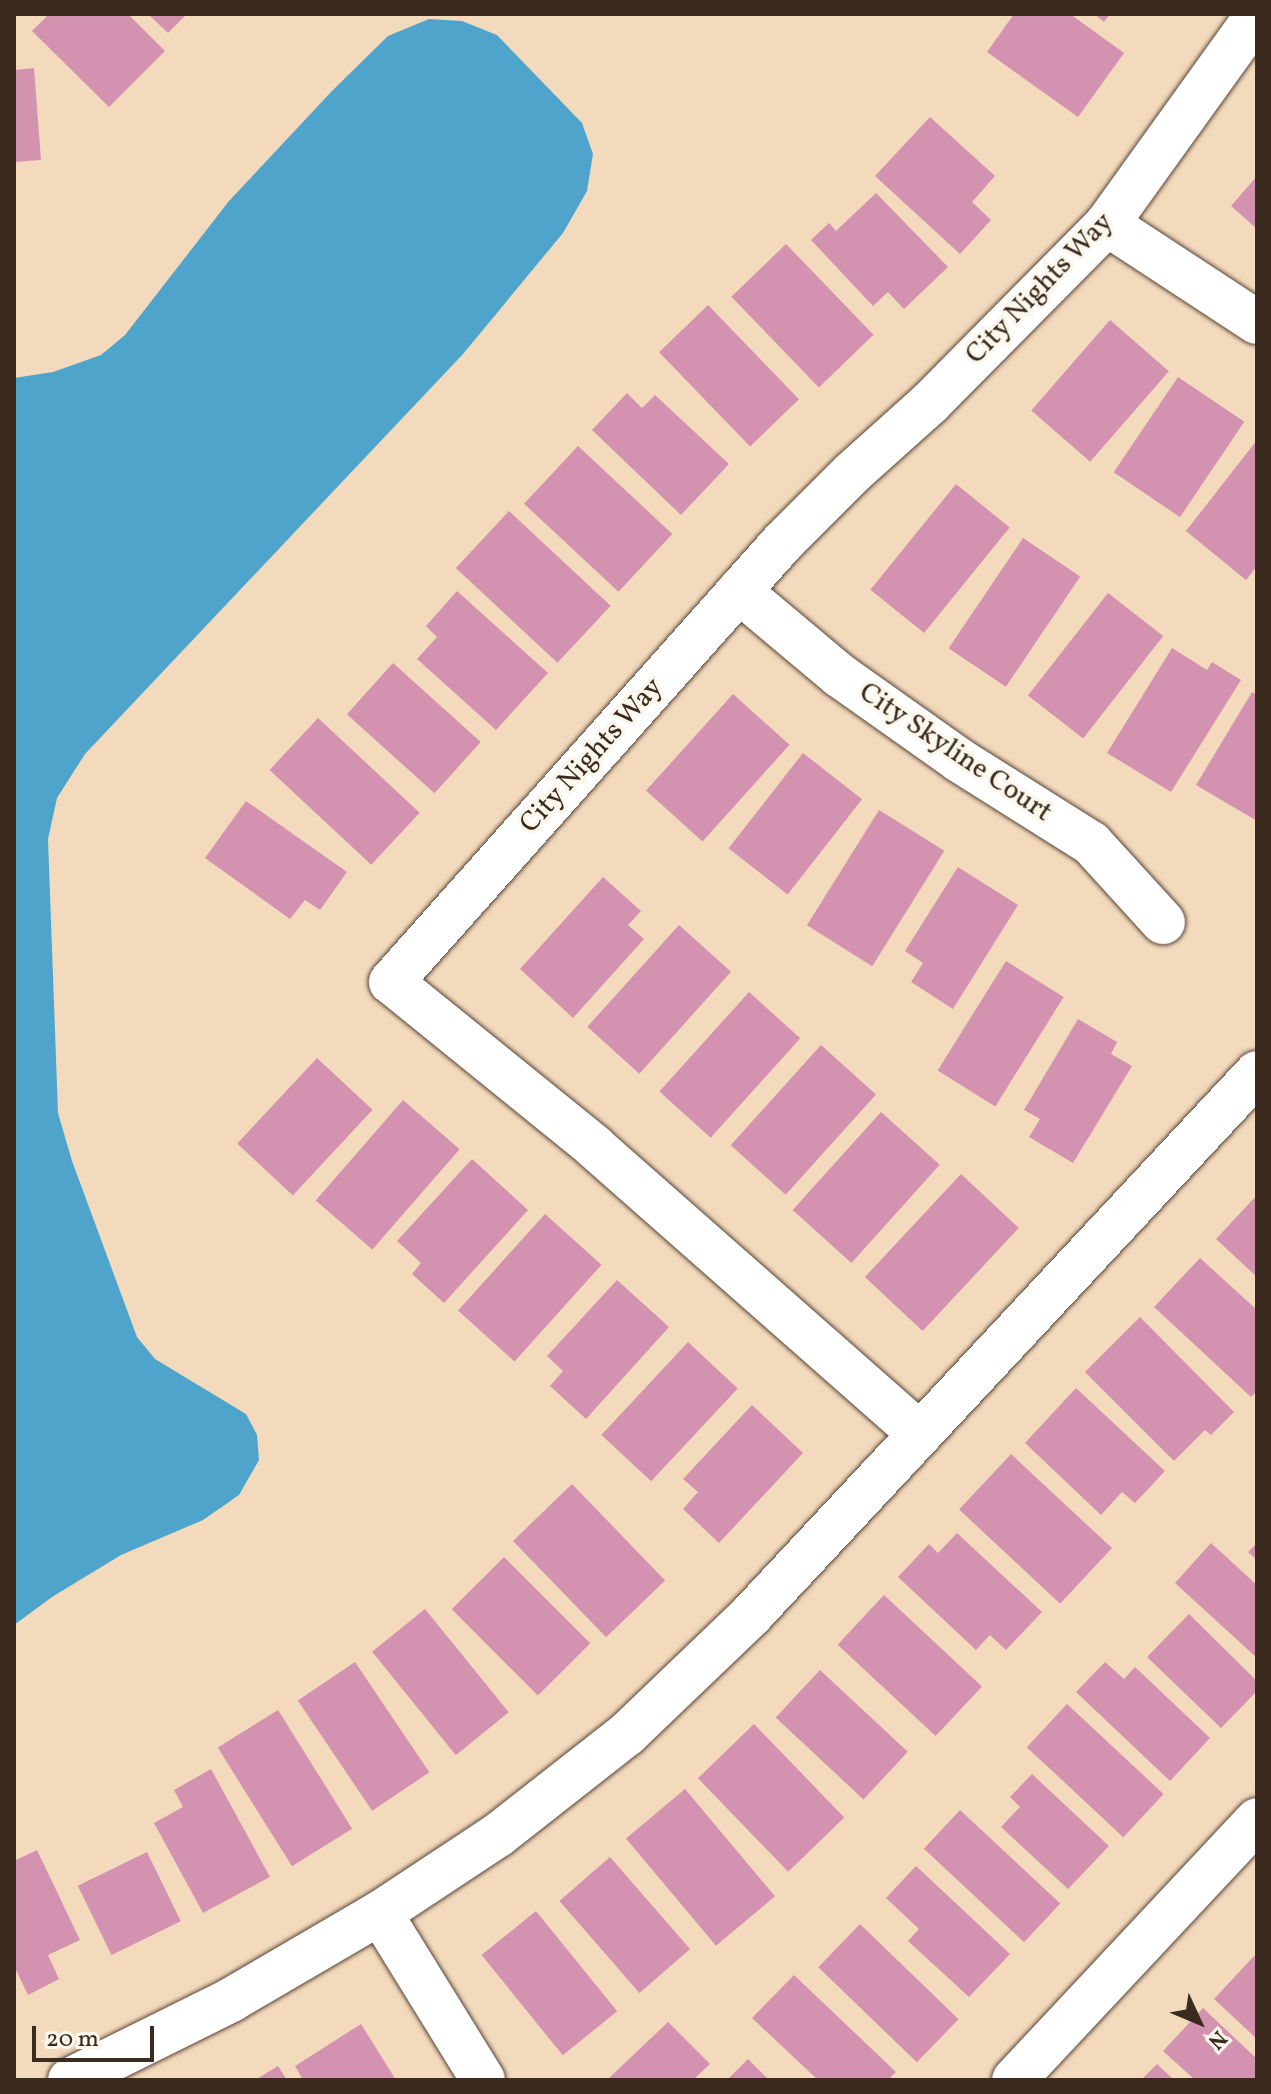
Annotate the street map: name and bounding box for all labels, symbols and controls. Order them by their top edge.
street label: City Nights Way [959,206,1121,372]
street label: City Nights Way [513,671,671,841]
street label: City Skyline Court [852,676,1058,830]
north arrow [1159,1982,1239,2062]
scale bar [36,2010,158,2060]
text: N [1200,2022,1233,2056]
text: 20 m [46,2023,99,2057]

